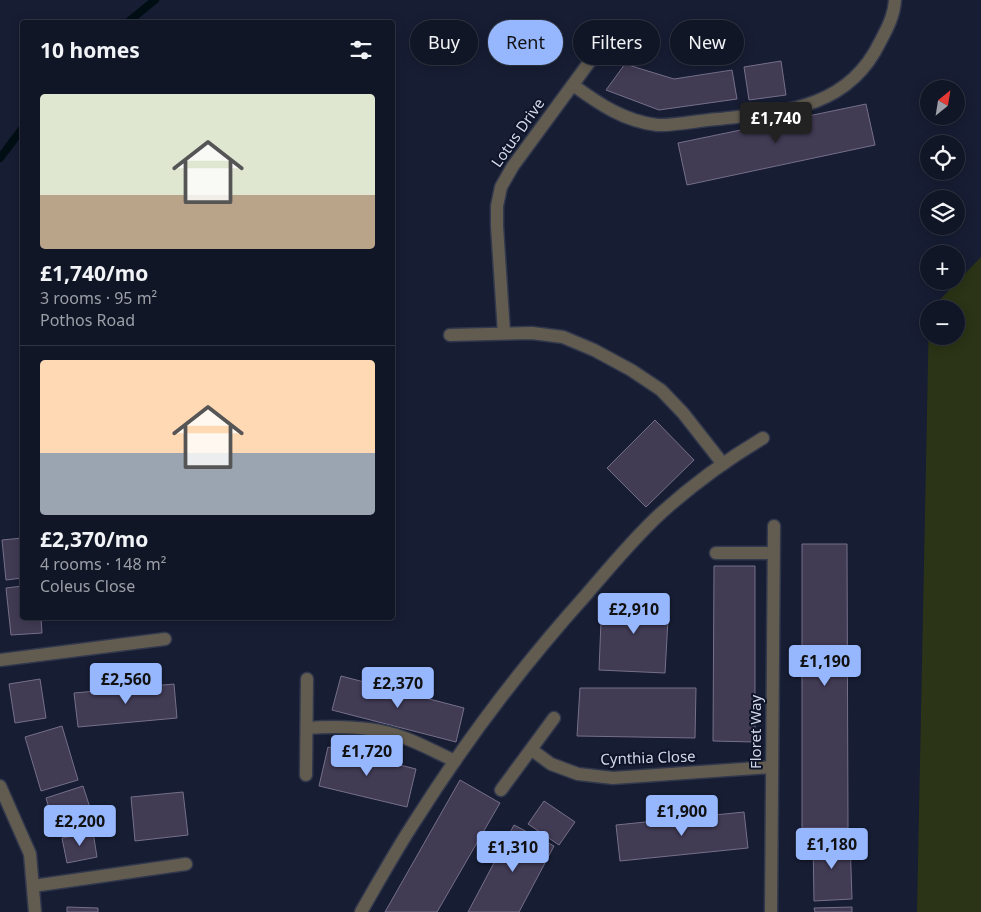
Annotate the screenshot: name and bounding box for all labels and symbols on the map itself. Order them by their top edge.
north arrow [920,80,965,125]
street label: Lotus Drive [486,94,548,171]
pin: £1,740 [735,102,817,144]
pin: £2,910 [593,592,675,635]
pin: £1,190 [784,644,866,687]
pin: £2,560 [85,662,167,705]
pin: £2,370 [357,666,439,709]
street label: Floret Way [745,695,765,769]
pin: £1,720 [326,734,408,777]
street label: Cynthia Close [600,745,696,769]
pin: £1,900 [641,794,723,837]
pin: £2,200 [39,804,121,847]
pin: £1,180 [791,828,873,870]
pin: £1,310 [472,830,554,873]

